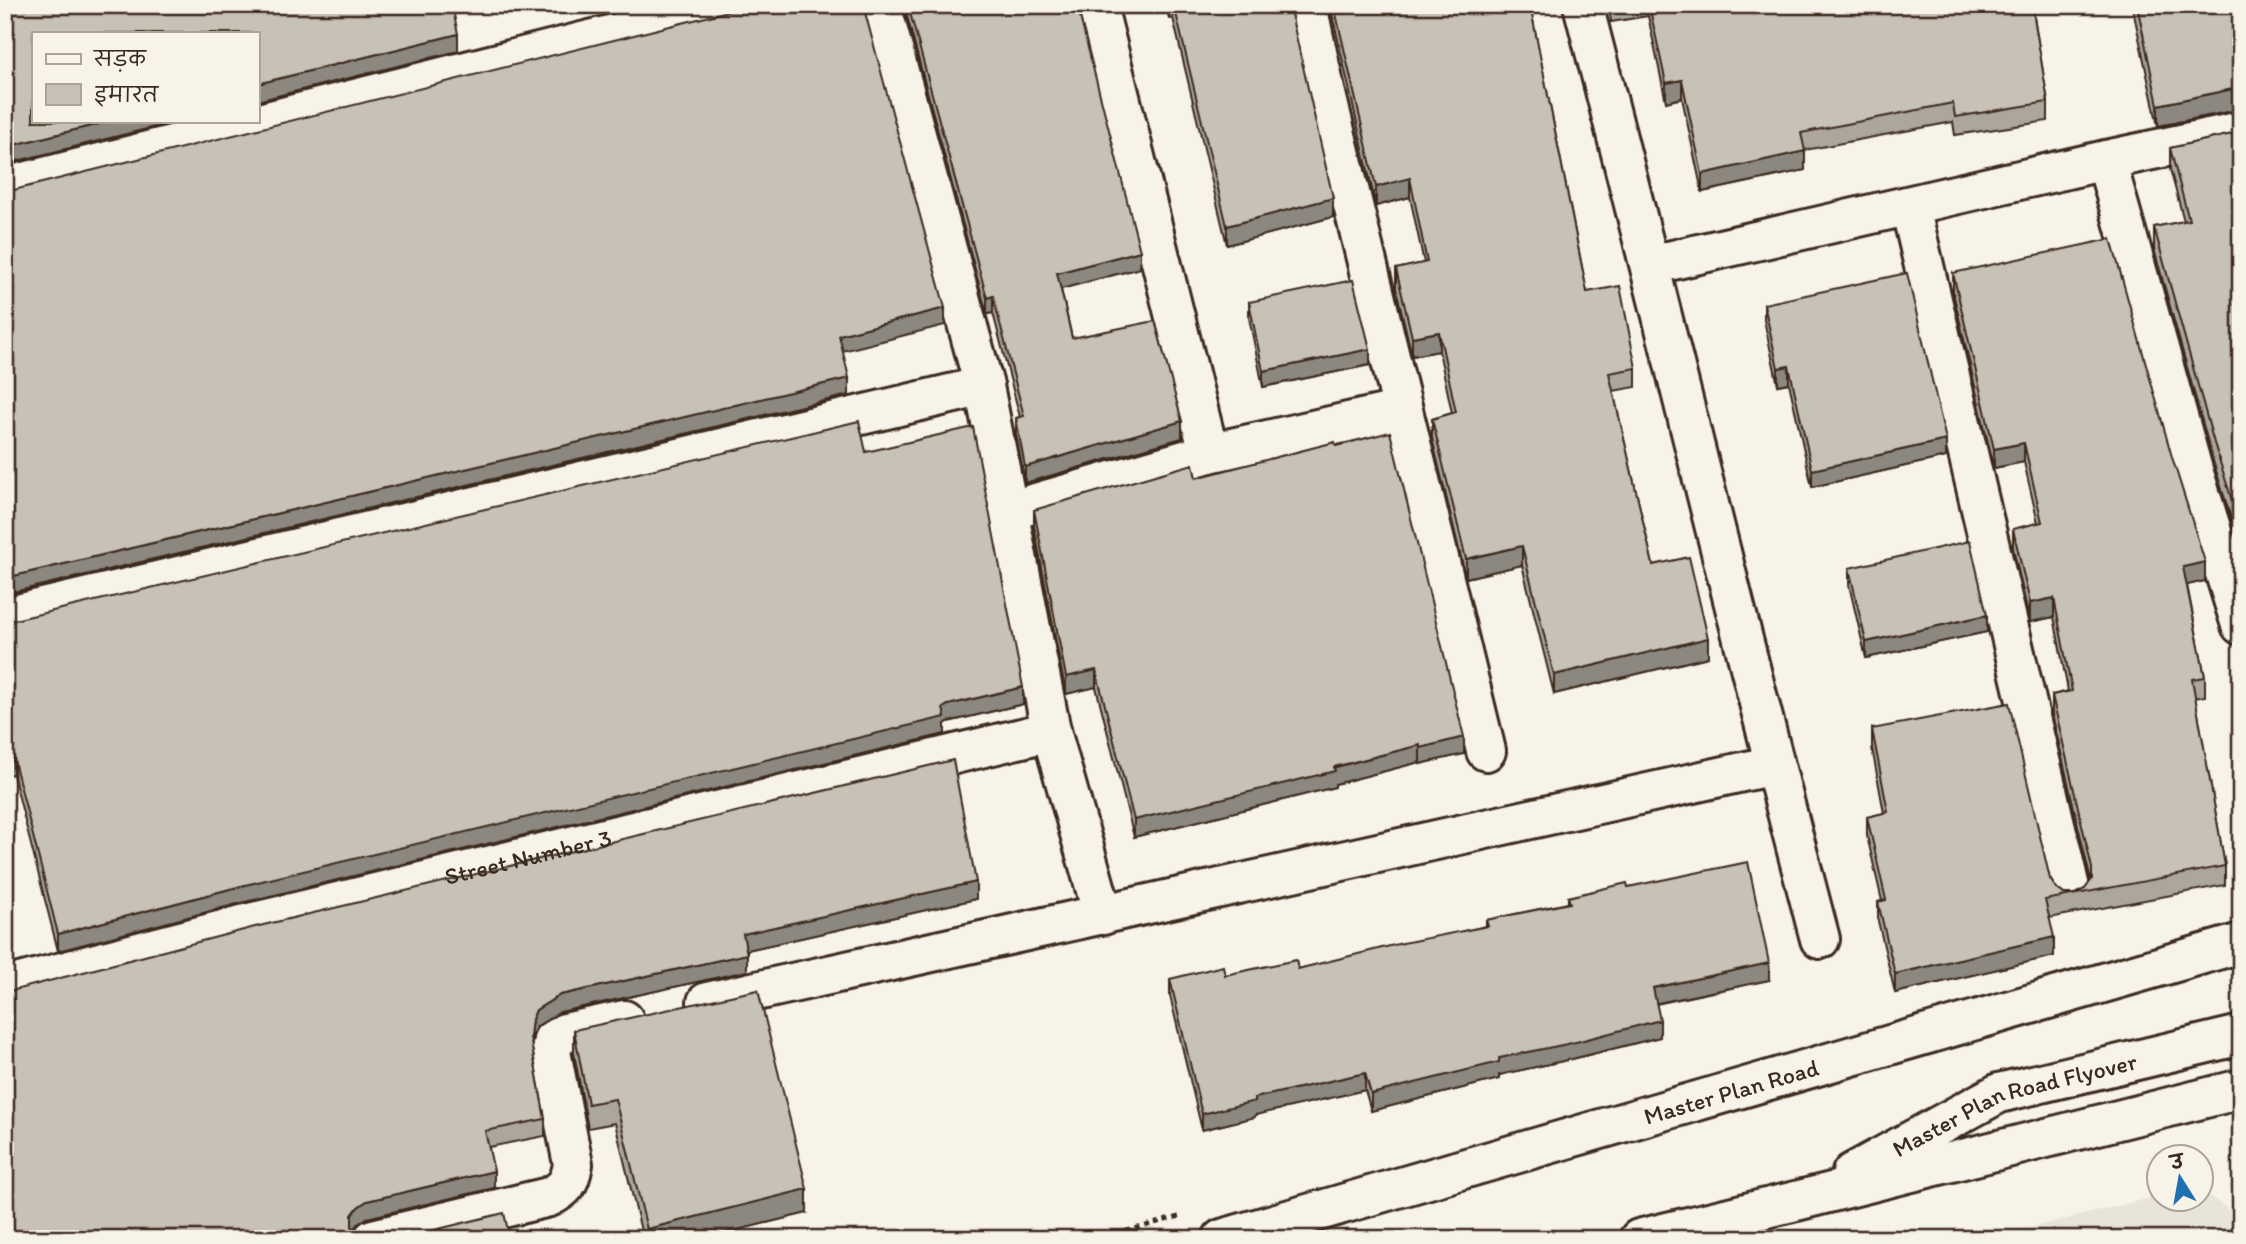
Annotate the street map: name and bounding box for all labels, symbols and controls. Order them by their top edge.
legend [32,32,259,122]
text: सड़क [93,46,147,72]
text: इमारत [94,82,160,107]
street label: Street Number 3 [442,822,614,890]
street label: Master Plan Road Flyover [1887,1046,2140,1163]
street label: Master Plan Road [1640,1052,1822,1130]
north arrow [2144,1142,2214,1212]
text: उ [2166,1149,2188,1175]

